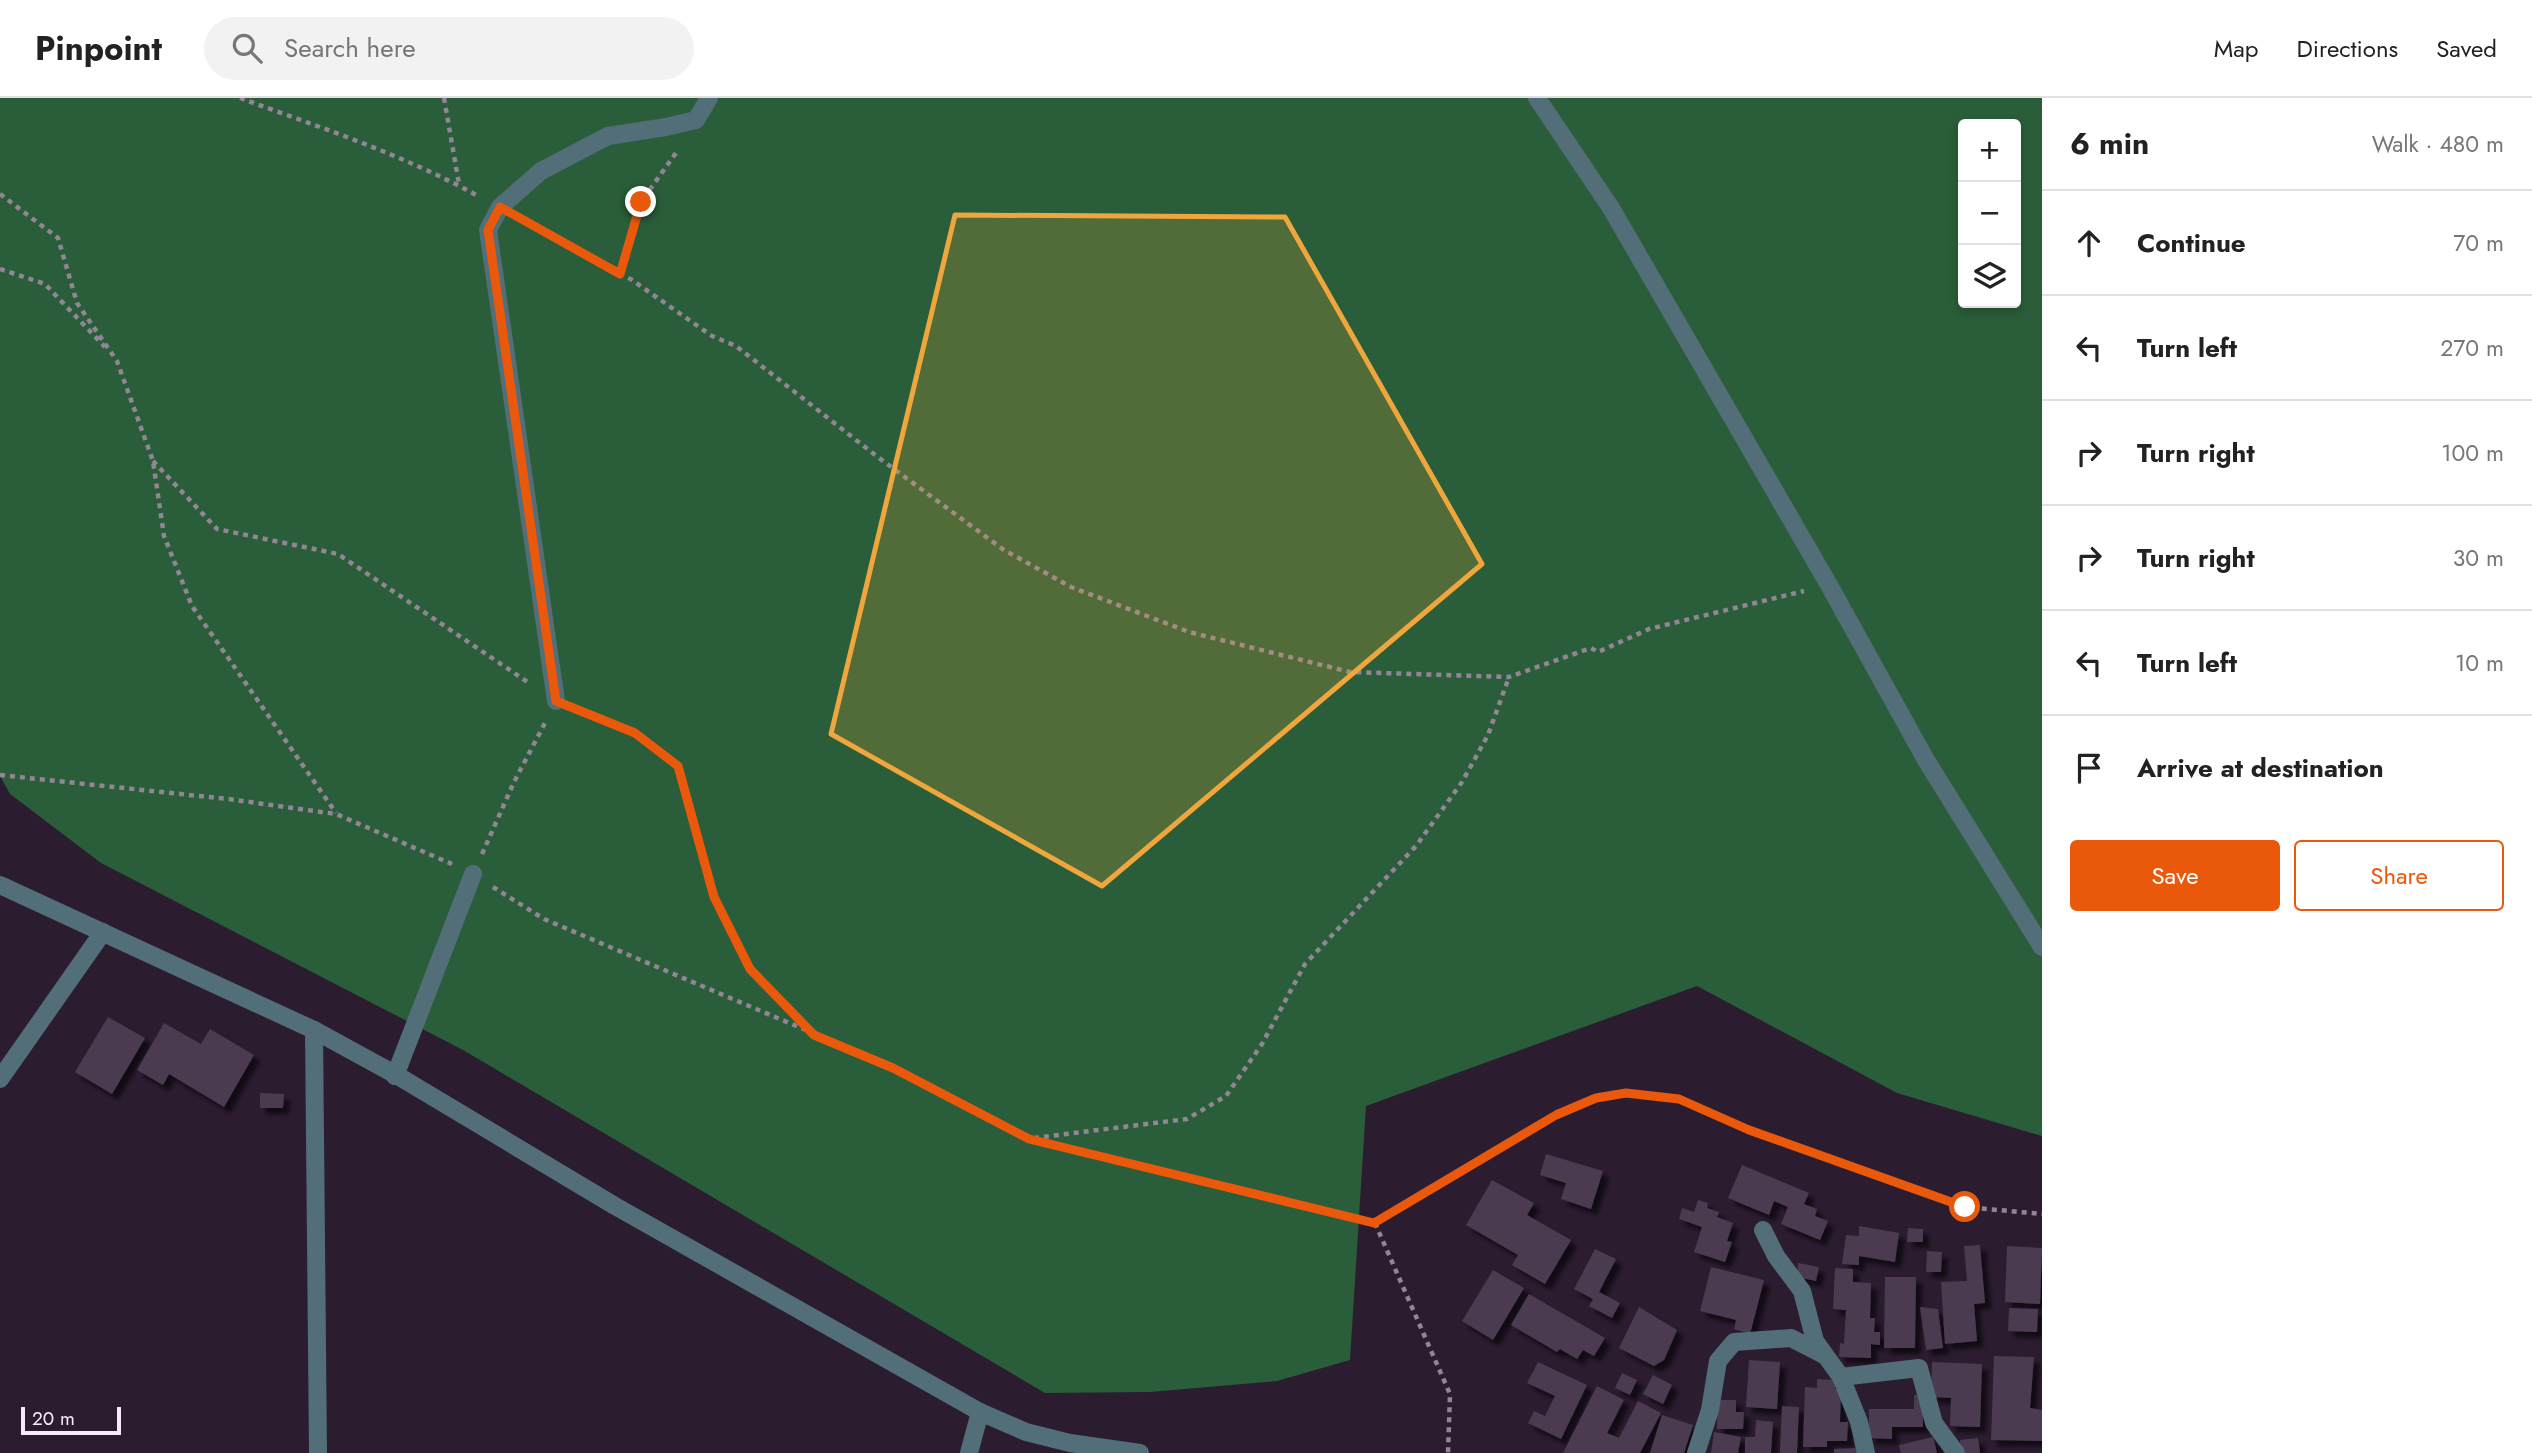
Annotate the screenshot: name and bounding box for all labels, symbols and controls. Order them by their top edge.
search box [204,17,694,80]
text: Pinpoint [35,25,162,72]
icon: search [228,29,266,67]
text: Search here [284,29,416,67]
text: Map [2214,31,2259,66]
text: Directions [2297,31,2398,66]
text: Saved [2436,31,2497,66]
map controls [1958,119,2021,308]
button: + [1958,119,2021,182]
text: 6 min [2070,122,2149,165]
text: Walk · 480 m [2372,127,2504,161]
button: − [1958,182,2021,245]
route end [625,186,656,217]
icon: ahead [2070,224,2108,262]
text: Continue [2137,224,2246,262]
text: 70 m [2453,226,2504,260]
button: layers [1958,245,2021,308]
icon: left [2070,329,2108,367]
text: Turn left [2137,329,2237,367]
text: 270 m [2440,331,2504,365]
icon: right [2070,434,2108,472]
text: Turn right [2137,434,2255,472]
text: 100 m [2441,436,2504,470]
icon: right [2070,539,2108,577]
text: Turn right [2137,539,2255,577]
text: 30 m [2453,541,2504,575]
icon: left [2070,644,2108,682]
text: Turn left [2137,644,2237,682]
text: 10 m [2455,646,2504,680]
icon: arrive [2070,749,2108,787]
text: Arrive at destination [2137,749,2384,787]
button: Save [2070,840,2280,911]
button: Share [2294,840,2504,911]
route start [1949,1191,1980,1222]
scale bar [21,1404,121,1436]
text: 20 m [32,1405,75,1432]

